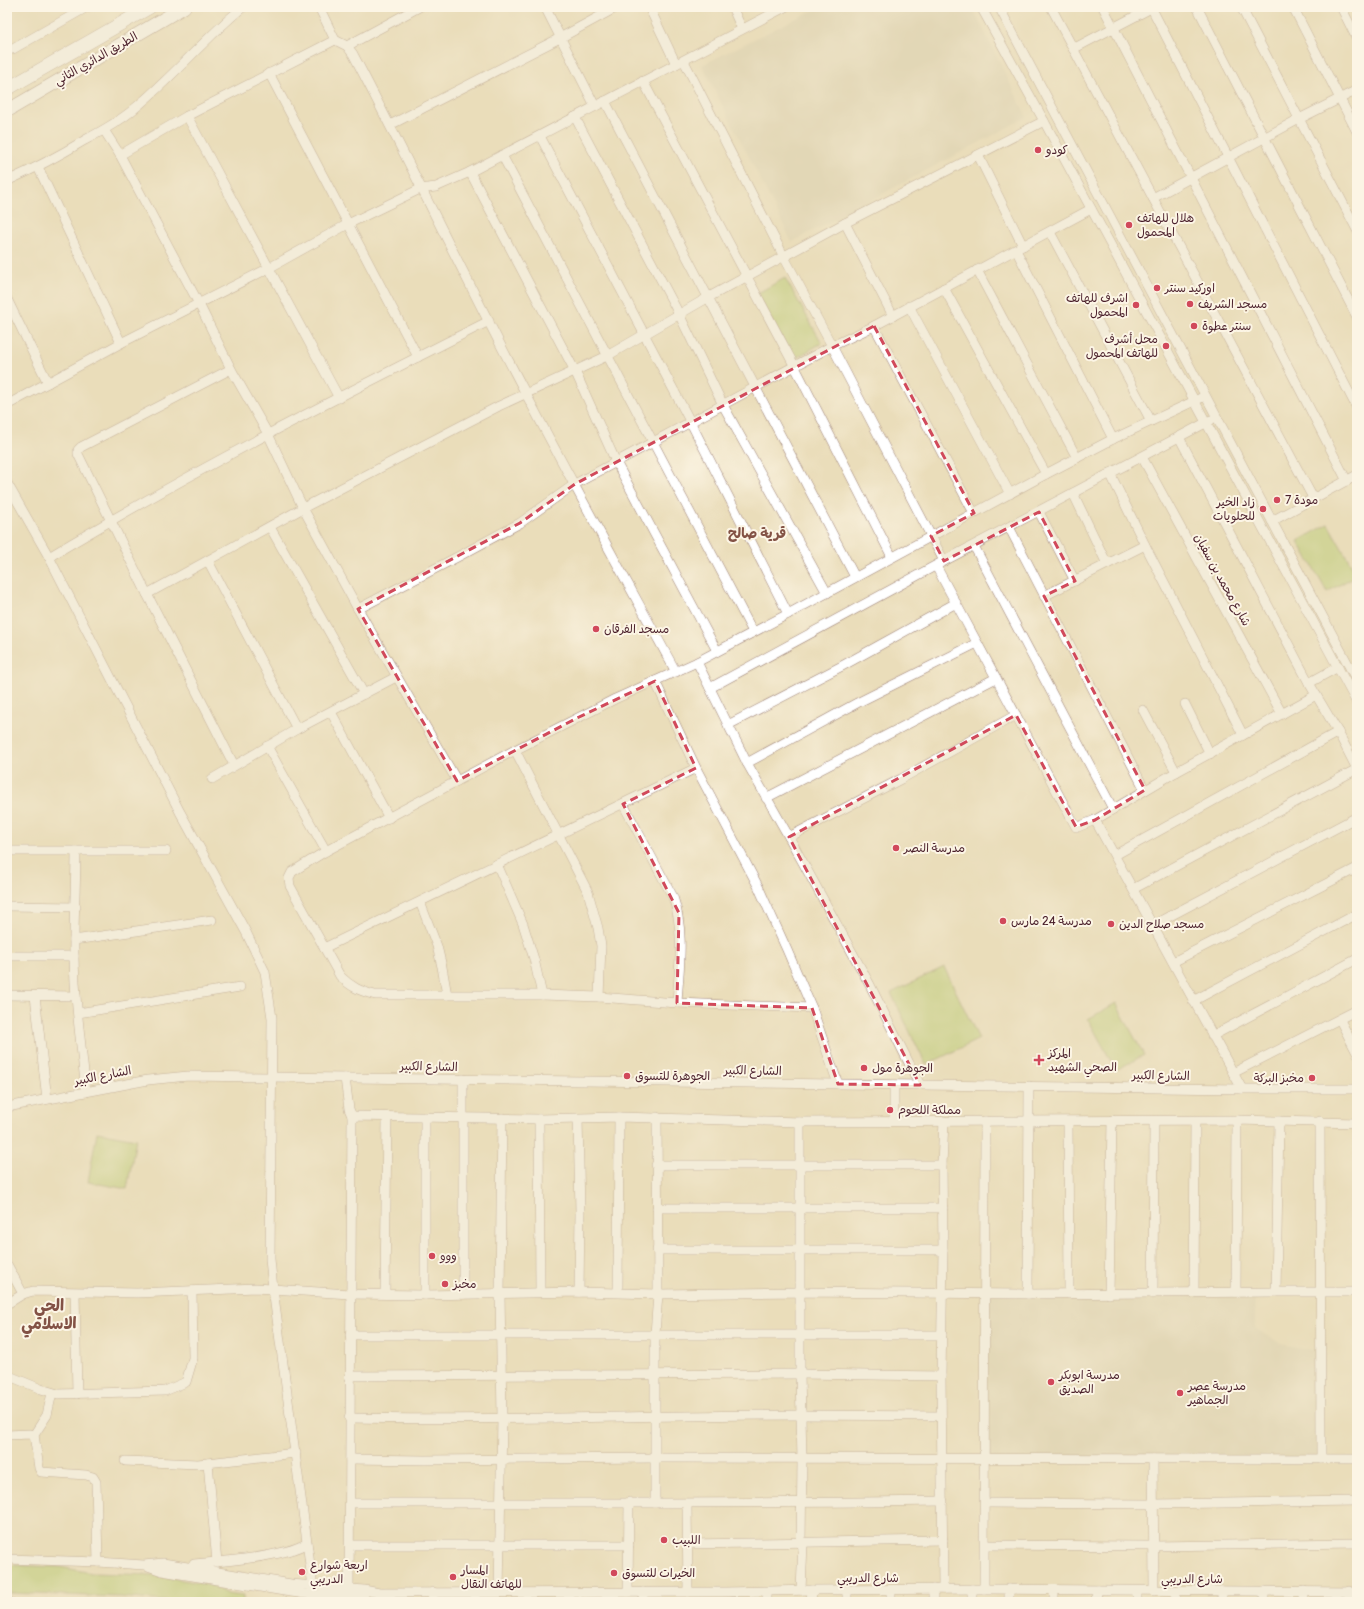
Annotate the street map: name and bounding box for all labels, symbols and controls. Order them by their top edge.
street label: الطريق الدائري الثاني [52,29,142,92]
place label: كودو [1045,143,1068,158]
marker: كودو [1033,145,1043,155]
place label: هلال للهاتف المحمول [1137,211,1195,240]
marker: هلال للهاتف المحمول [1124,220,1134,230]
place label: اوركيد سنتر [1164,281,1215,296]
marker: اوركيد سنتر [1152,283,1162,293]
place label: اشرف للهاتف المحمول [1066,291,1128,320]
place label: مسجد الشريف [1198,297,1267,312]
marker: مسجد الشريف [1185,299,1195,309]
marker: اشرف للهاتف المحمول [1131,300,1141,310]
place label: سنتر عطوة [1202,319,1251,334]
marker: سنتر عطوة [1189,321,1199,331]
place label: محل أشرف للهاتف المحمول [1086,332,1158,361]
marker: محل أشرف للهاتف المحمول [1161,341,1171,351]
place label: مودة 7 [1285,493,1318,508]
place label: زاد الخير للحلويات [1213,495,1255,524]
marker: مودة 7 [1272,495,1282,505]
marker: زاد الخير للحلويات [1258,504,1268,514]
district label: قرية صالح [728,525,786,542]
street label: شارع محمد بن سفيان [1190,531,1254,629]
place label: مسجد الفرقان [604,622,669,637]
marker: مسجد الفرقان [591,624,601,634]
place label: مدرسة النصر [903,841,965,856]
marker: مدرسة النصر [891,843,901,853]
place label: مدرسة 24 مارس [1011,914,1092,929]
marker: مدرسة 24 مارس [998,916,1008,926]
place label: مسجد صلاح الدين [1119,917,1204,933]
marker: مسجد صلاح الدين [1106,919,1116,929]
place label: المركز الصحي الشهيد [1047,1046,1117,1078]
marker: المركز الصحي الشهيد [1033,1054,1045,1066]
street label: الشارع الكبير [399,1059,458,1076]
place label: الجوهرة مول [872,1061,933,1076]
street label: الشارع الكبير [72,1063,133,1090]
street label: الشارع الكبير [723,1063,782,1080]
marker: الجوهرة مول [859,1063,869,1073]
street label: الشارع الكبير [1131,1068,1190,1085]
place label: الجوهرة للتسوق [635,1069,710,1084]
marker: الجوهرة للتسوق [622,1071,632,1081]
place label: مخبز البركة [1254,1071,1304,1086]
marker: مخبز البركة [1307,1073,1317,1083]
place label: مملكة اللحوم [898,1103,961,1119]
marker: مملكة اللحوم [885,1105,895,1115]
place label: ووو [439,1249,457,1264]
marker: ووو [427,1251,437,1261]
place label: مخبز [452,1277,476,1292]
marker: مخبز [440,1279,450,1289]
district label: الحي الاسلامي [21,1296,77,1338]
place label: مدرسة ابوبكر الصديق [1058,1368,1120,1397]
marker: مدرسة ابوبكر الصديق [1046,1377,1056,1387]
place label: مدرسة عصر الجماهير [1187,1379,1246,1408]
marker: مدرسة عصر الجماهير [1175,1388,1185,1398]
place label: اللبيب [672,1533,701,1548]
marker: اللبيب [659,1535,669,1545]
place label: اربعة شوارع الدريبي [310,1558,368,1590]
place label: المسار للهاتف النقال [460,1563,522,1592]
place label: الخيرات للتسوق [622,1566,695,1581]
marker: اربعة شوارع الدريبي [297,1567,307,1577]
marker: الخيرات للتسوق [609,1568,619,1578]
street label: شارع الدريبي [837,1571,899,1589]
marker: المسار للهاتف النقال [448,1572,458,1582]
street label: شارع الدريبي [1161,1572,1223,1590]

